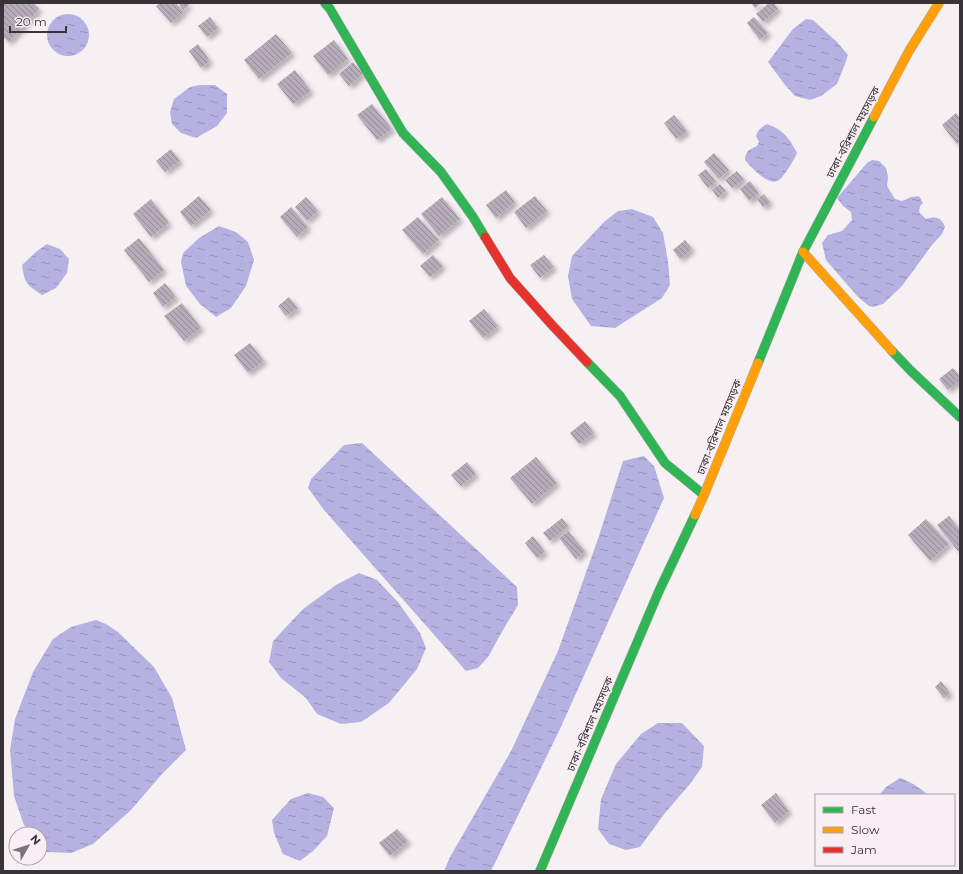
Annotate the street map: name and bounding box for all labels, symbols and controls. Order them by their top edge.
scale bar [10,8,66,34]
text: 20 m [16,14,47,29]
street label: ঢাকা-বরিশাল মহাসড়ক [823,84,883,181]
street label: ঢাকা-বরিশাল মহাসড়ক [693,377,745,478]
street label: ঢাকা-বরিশাল মহাসড়ক [563,674,616,774]
legend [815,794,955,866]
text: Fast [851,802,876,817]
text: Slow [851,822,880,837]
north arrow [8,826,48,866]
text: N [28,832,44,848]
text: Jam [850,842,877,857]

